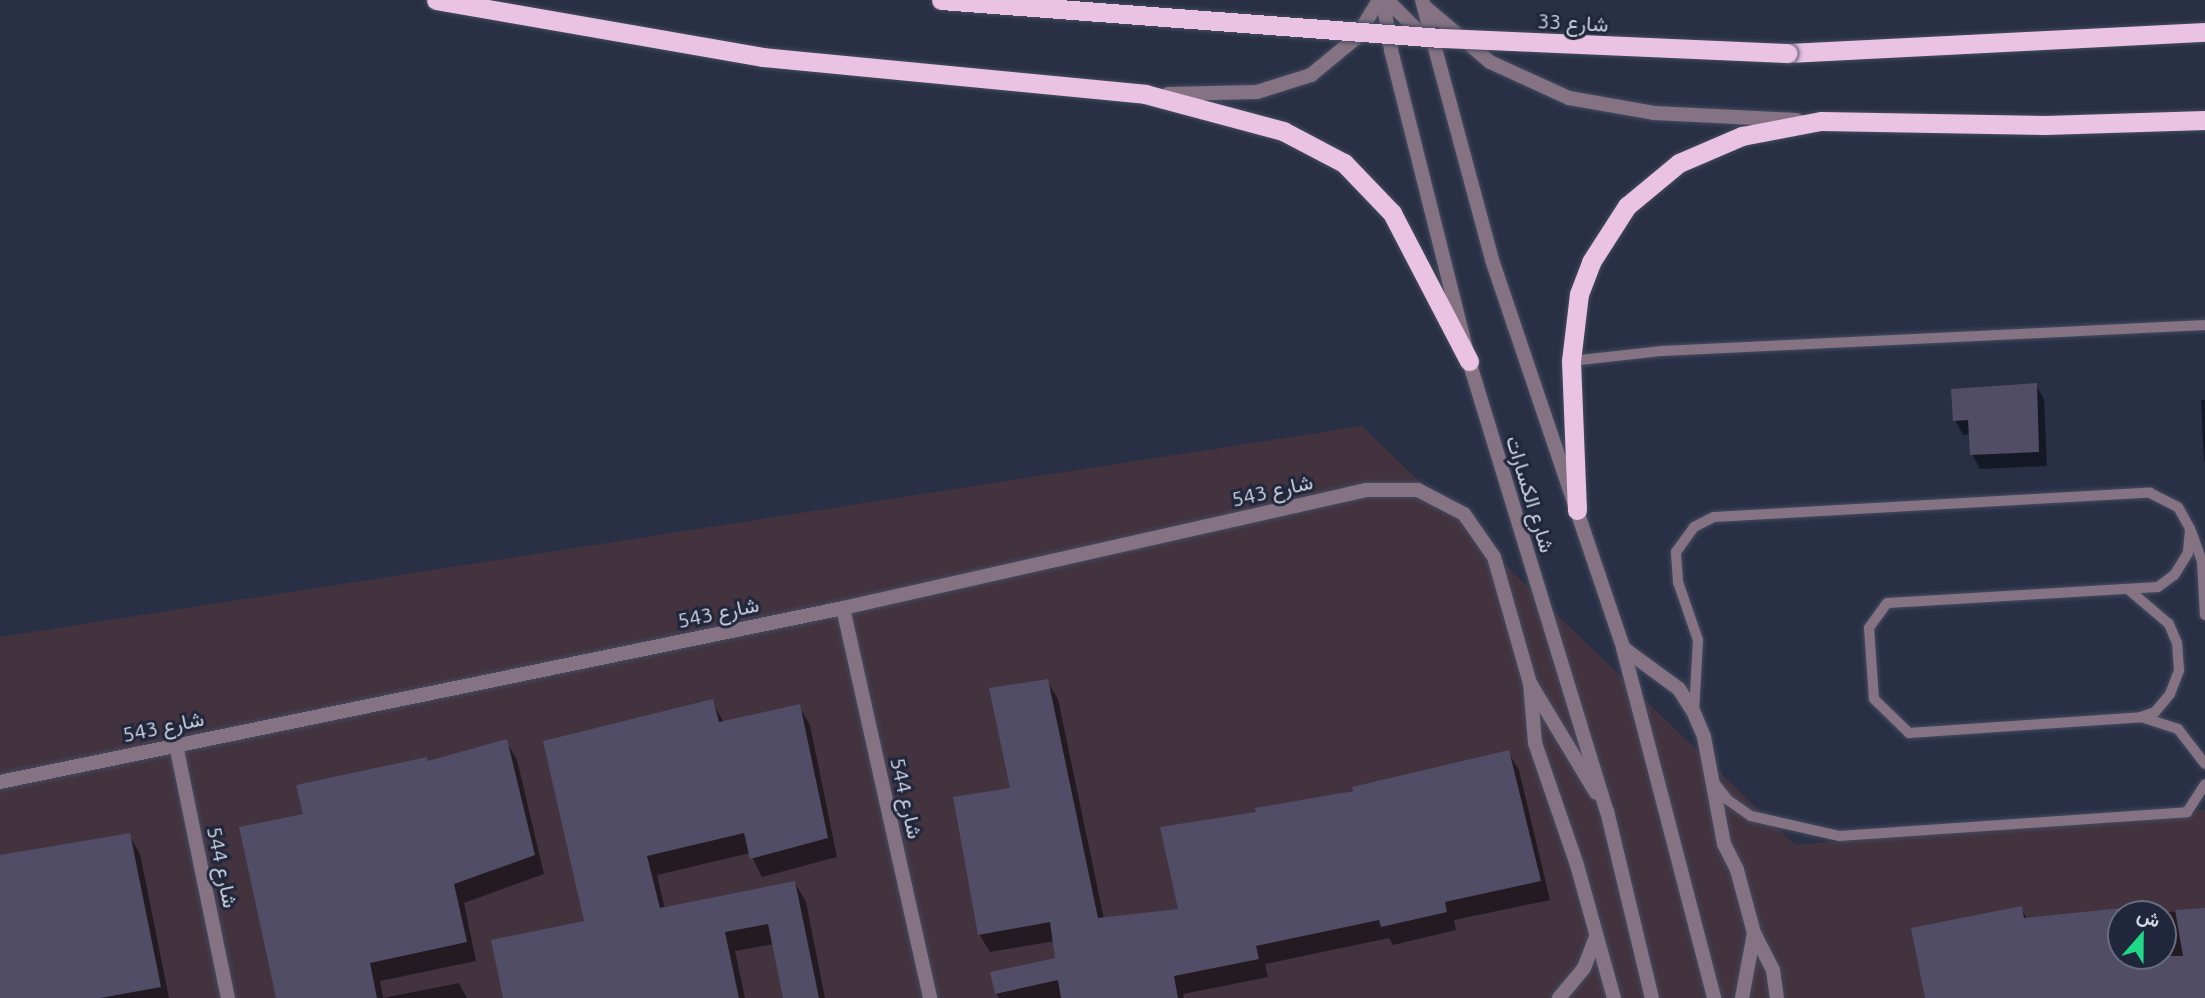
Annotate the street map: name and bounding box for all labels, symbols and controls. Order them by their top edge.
street label: شارع 33 [1537,8,1609,36]
street label: شارع الكسارات [1501,433,1561,555]
street label: شارع 543 [1229,468,1315,512]
street label: شارع 543 [675,591,761,633]
street label: شارع 543 [120,705,206,747]
street label: شارع 544 [885,755,929,841]
street label: شارع 544 [202,824,244,910]
north arrow [2107,900,2177,970]
text: ش [2134,903,2163,932]

